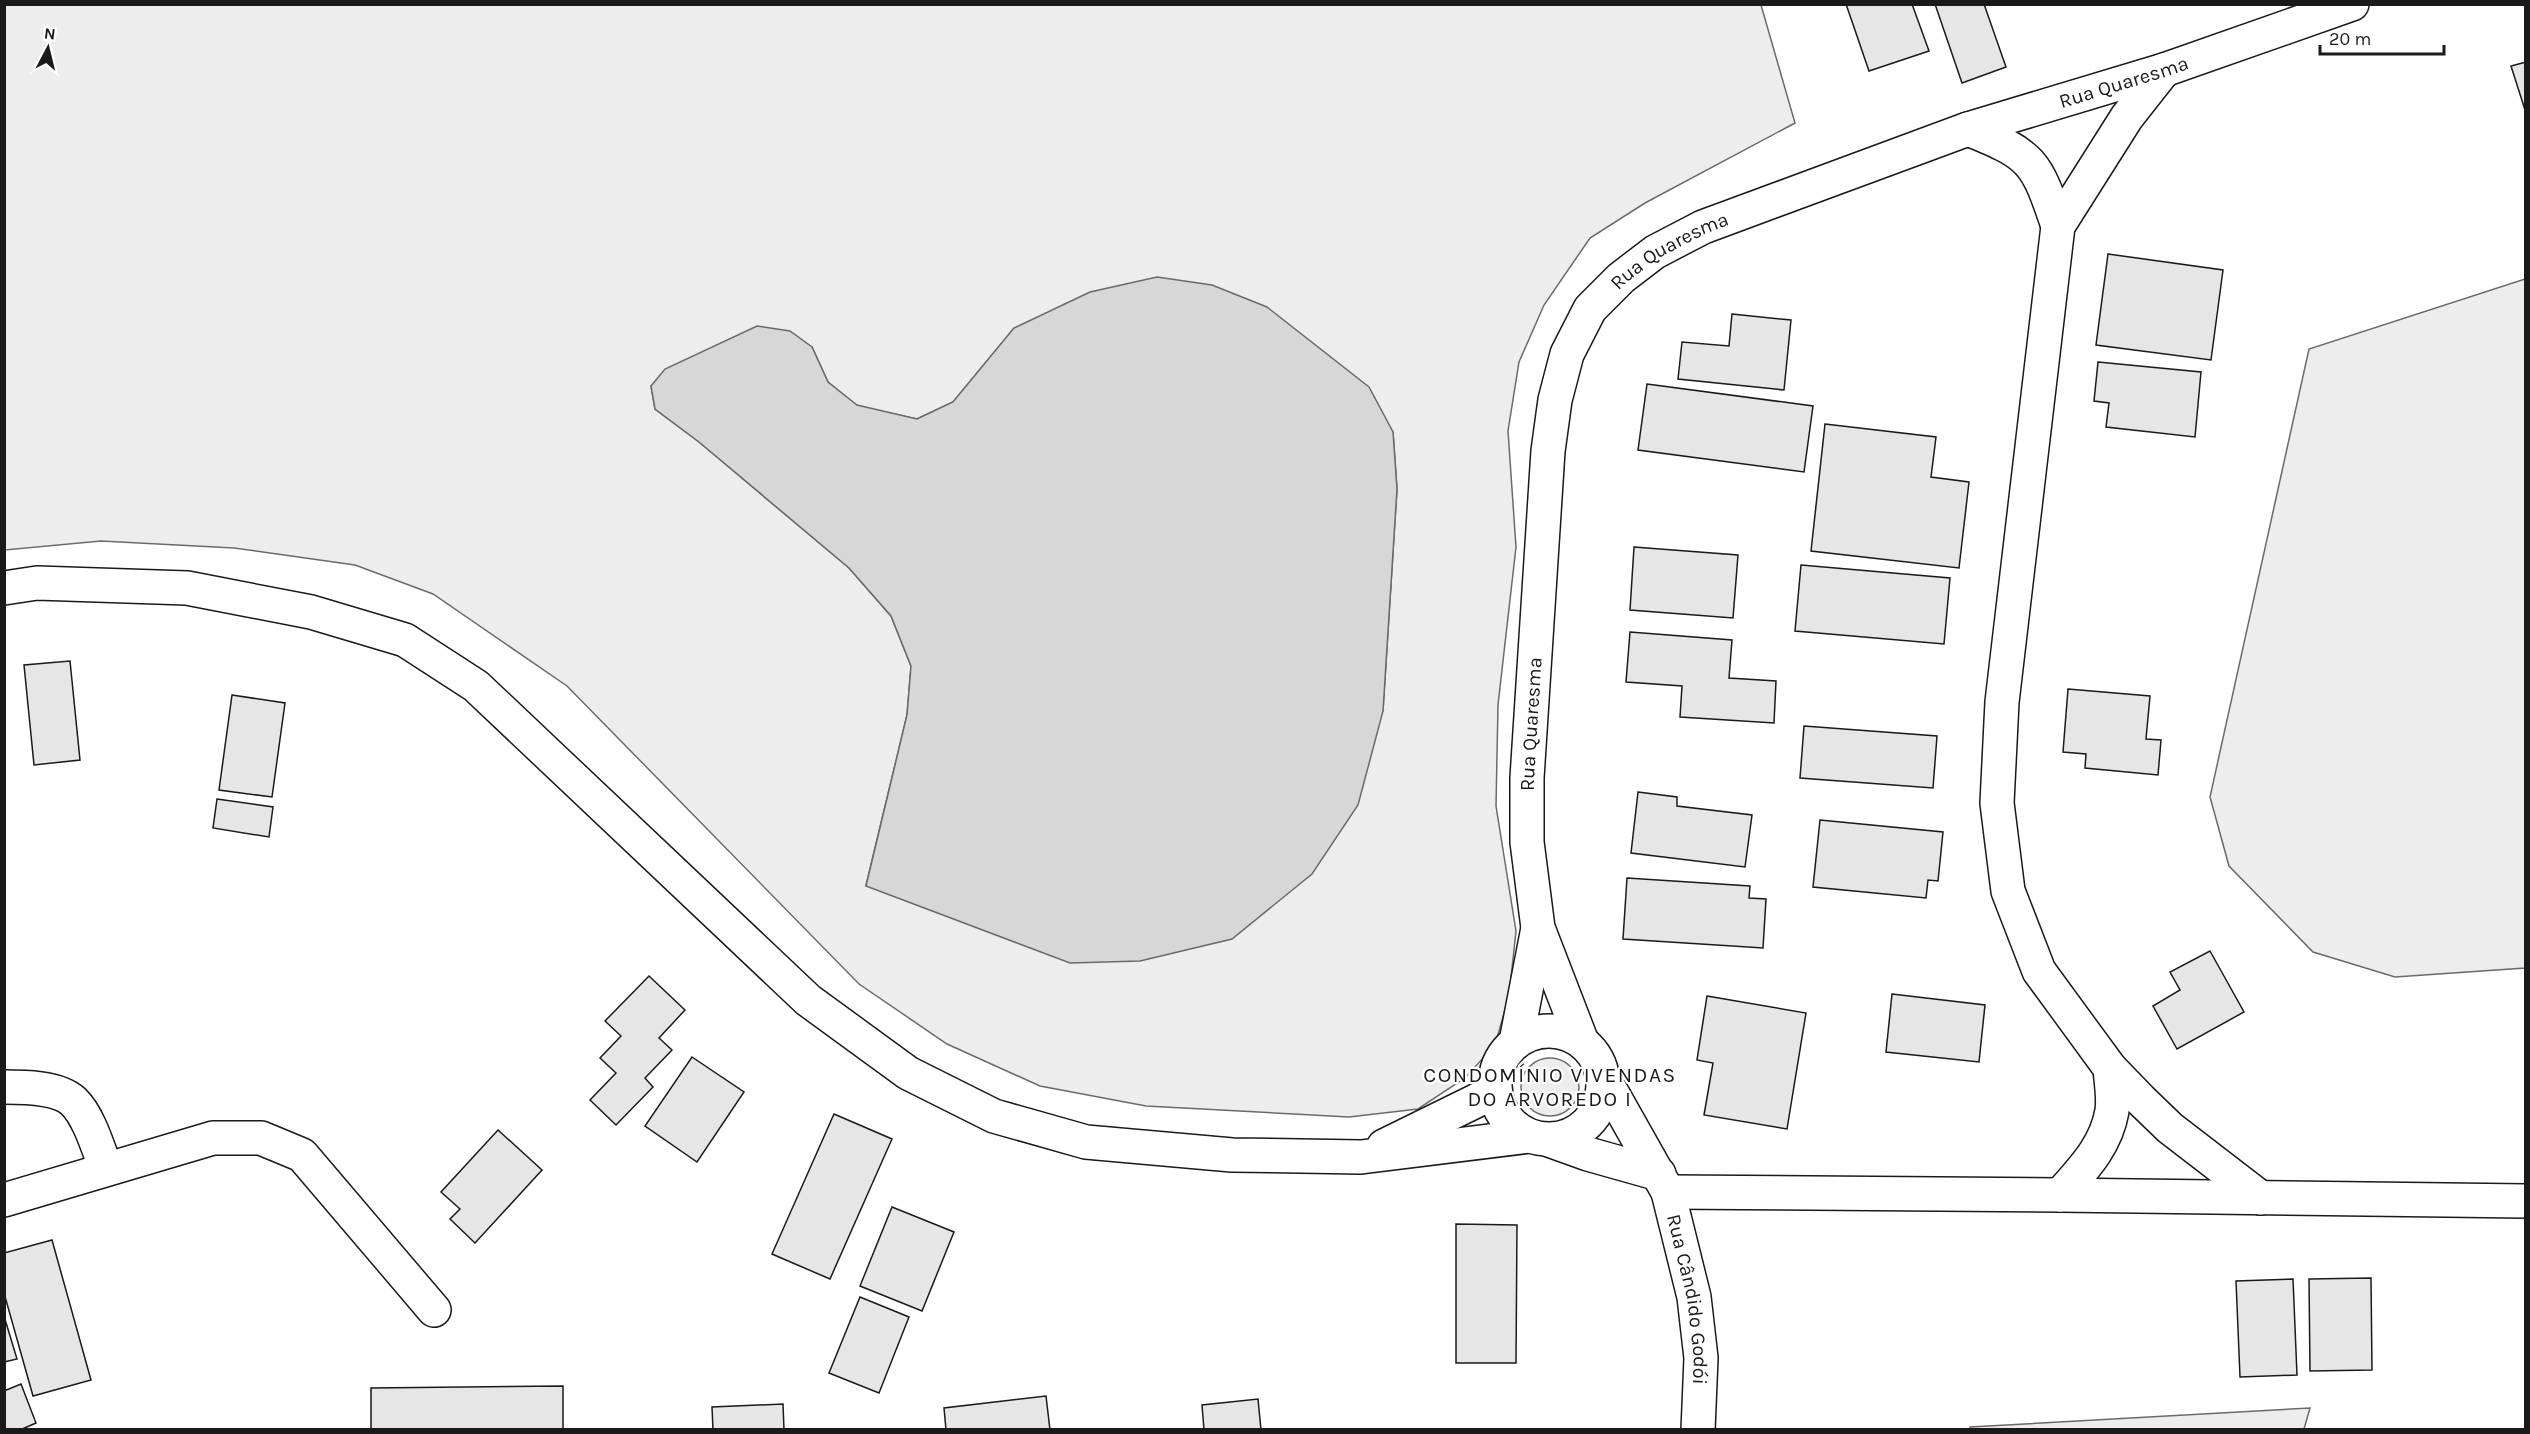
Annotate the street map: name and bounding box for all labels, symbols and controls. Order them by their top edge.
north arrow [18,18,78,78]
scale bar [2320,18,2444,56]
text: N [43,23,57,44]
text: 20 m [2329,28,2371,50]
street label: Rua Quaresma [2056,51,2191,112]
street label: Rua Quaresma [1605,207,1732,294]
street label: Rua Quaresma [1515,656,1546,791]
district label: CONDOMÍNIO VIVENDAS DO ARVOREDO I [1423,1063,1677,1111]
street label: Rua Cândido Godói [1662,1211,1713,1385]

